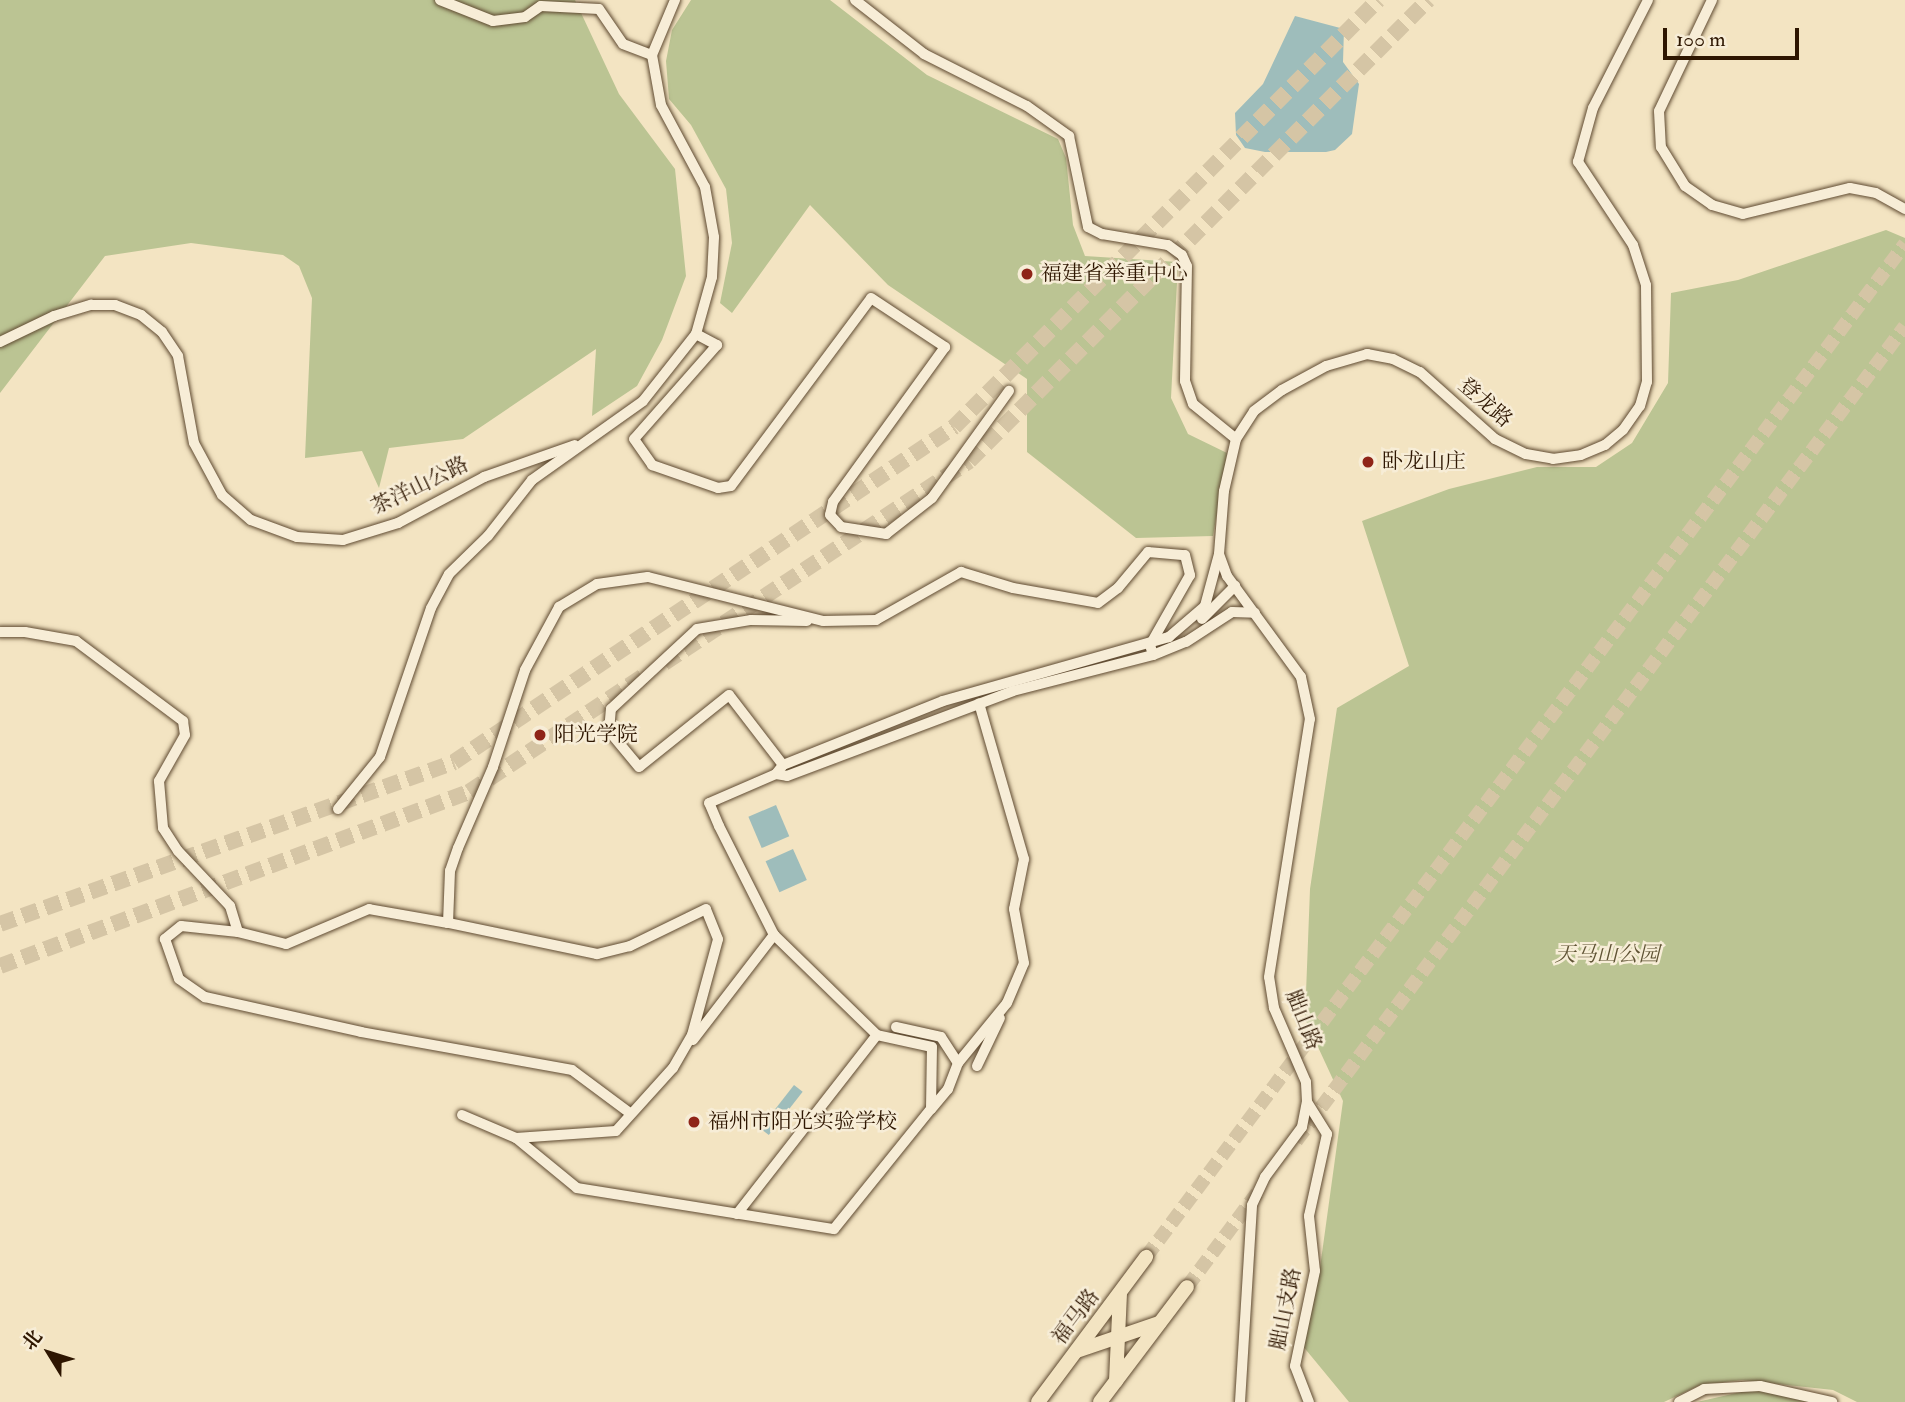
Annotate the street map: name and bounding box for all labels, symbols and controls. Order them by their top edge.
scale bar [1667,14,1804,58]
text: 100 m [1676,26,1726,53]
place label: 福建省举重中心 [1041,261,1188,287]
marker: 福建省举重中心 [1019,266,1035,282]
street label: 登龙路 [1453,373,1517,433]
place label: 卧龙山庄 [1382,449,1466,475]
street label: 茶洋山公路 [367,452,473,520]
marker: 卧龙山庄 [1360,454,1376,470]
place label: 阳光学院 [554,722,638,748]
marker: 阳光学院 [532,727,548,743]
park label: 天马山公园 [1555,942,1659,968]
street label: 胐山路 [1280,986,1326,1054]
place label: 福州市阳光实验学校 [708,1109,897,1135]
marker: 福州市阳光实验学校 [686,1114,702,1130]
street label: 胐山支路 [1266,1265,1306,1353]
street label: 福马路 [1047,1284,1105,1350]
north arrow [14,1318,84,1388]
text: 北 [17,1325,48,1355]

